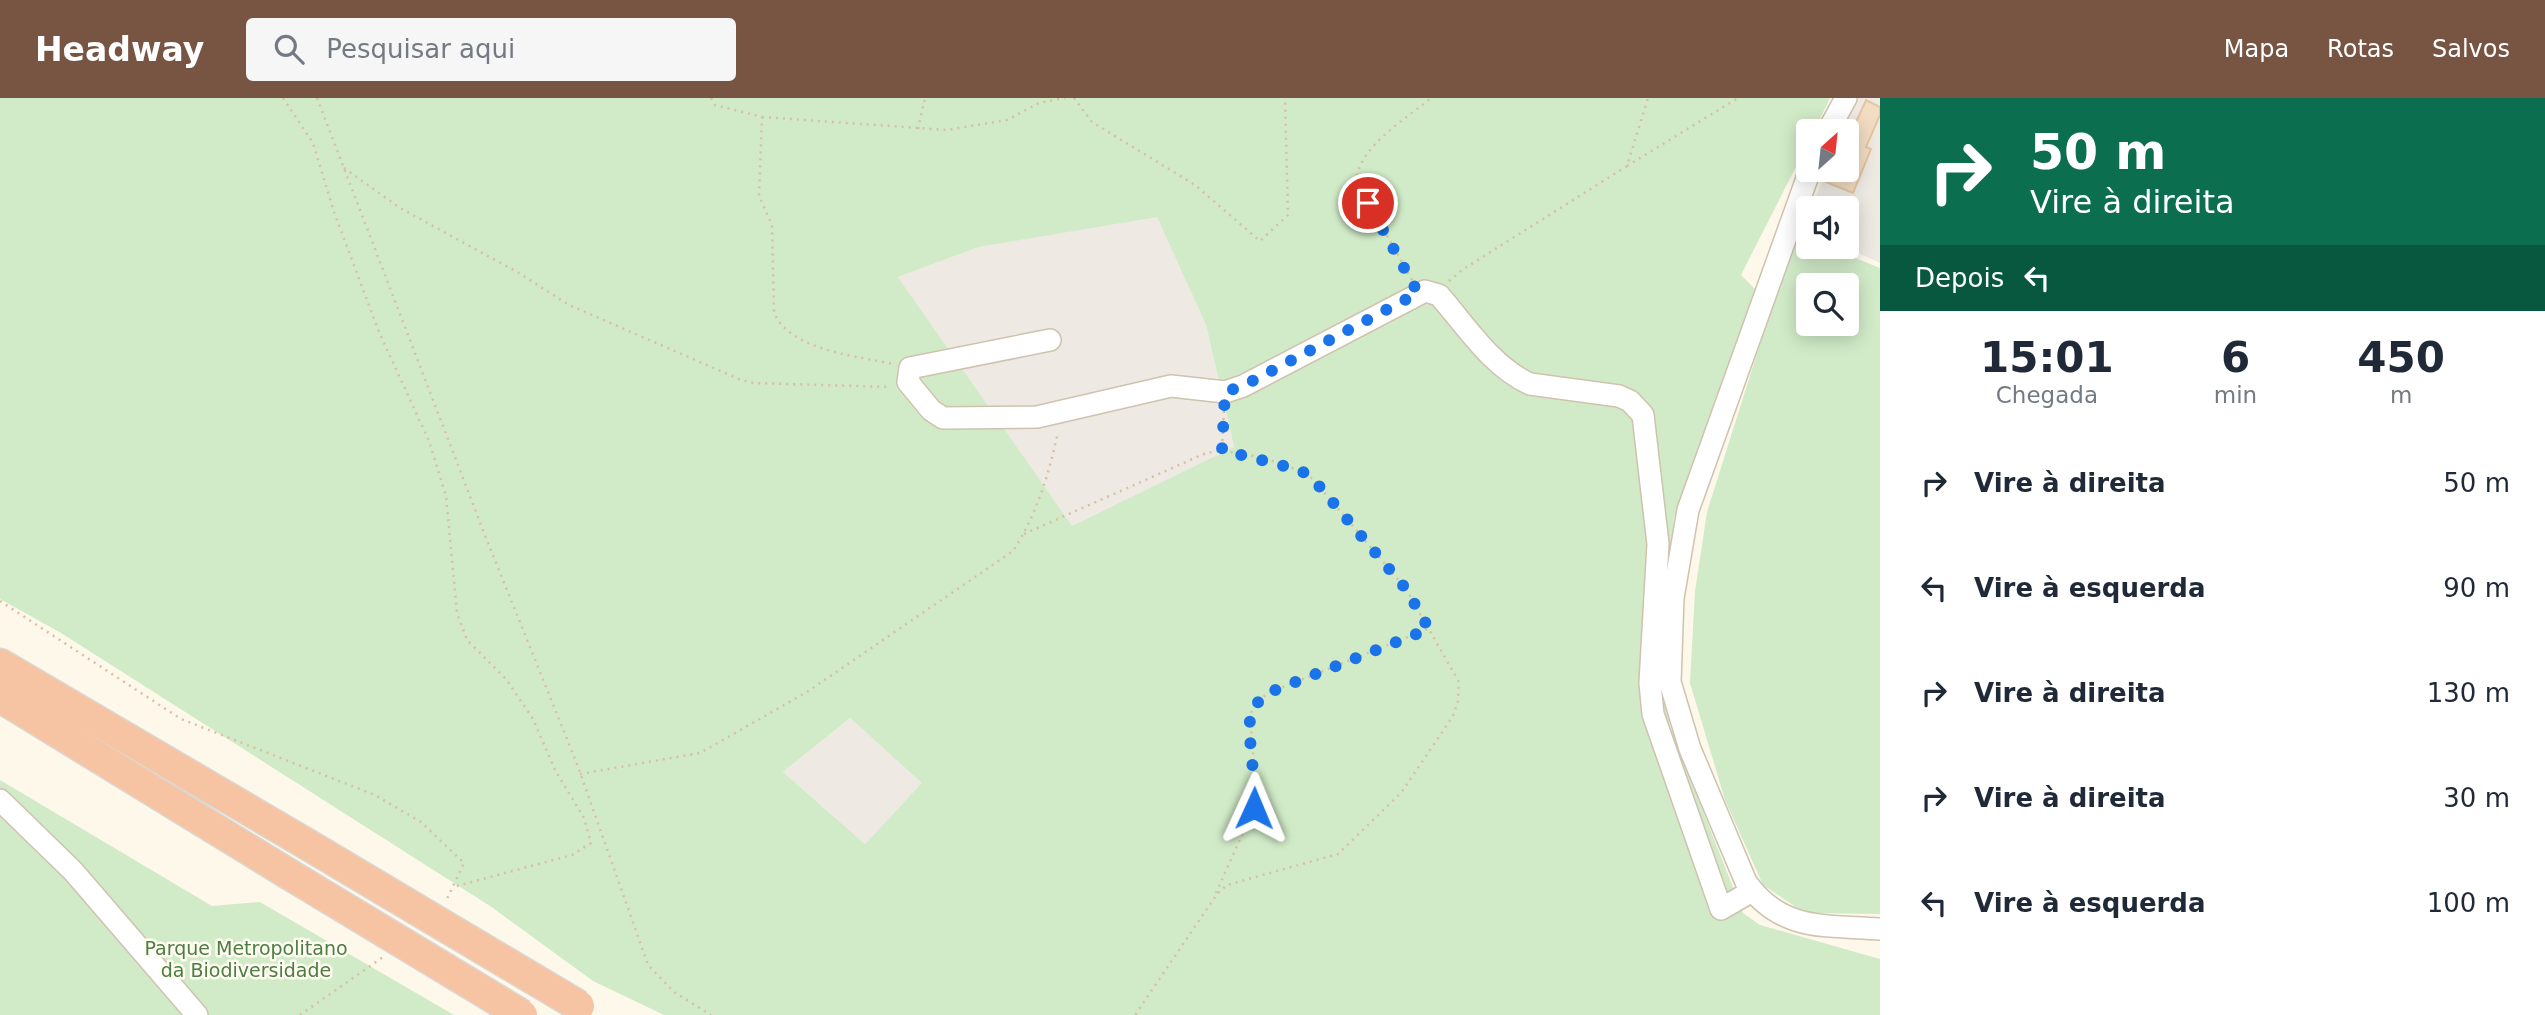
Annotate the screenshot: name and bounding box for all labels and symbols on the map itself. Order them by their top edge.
north arrow [1796,119,1858,182]
pin [1338,173,1398,233]
position arrow [1217,771,1291,845]
park label: Parque Metropolitano da Biodiversidade [144,937,348,981]

